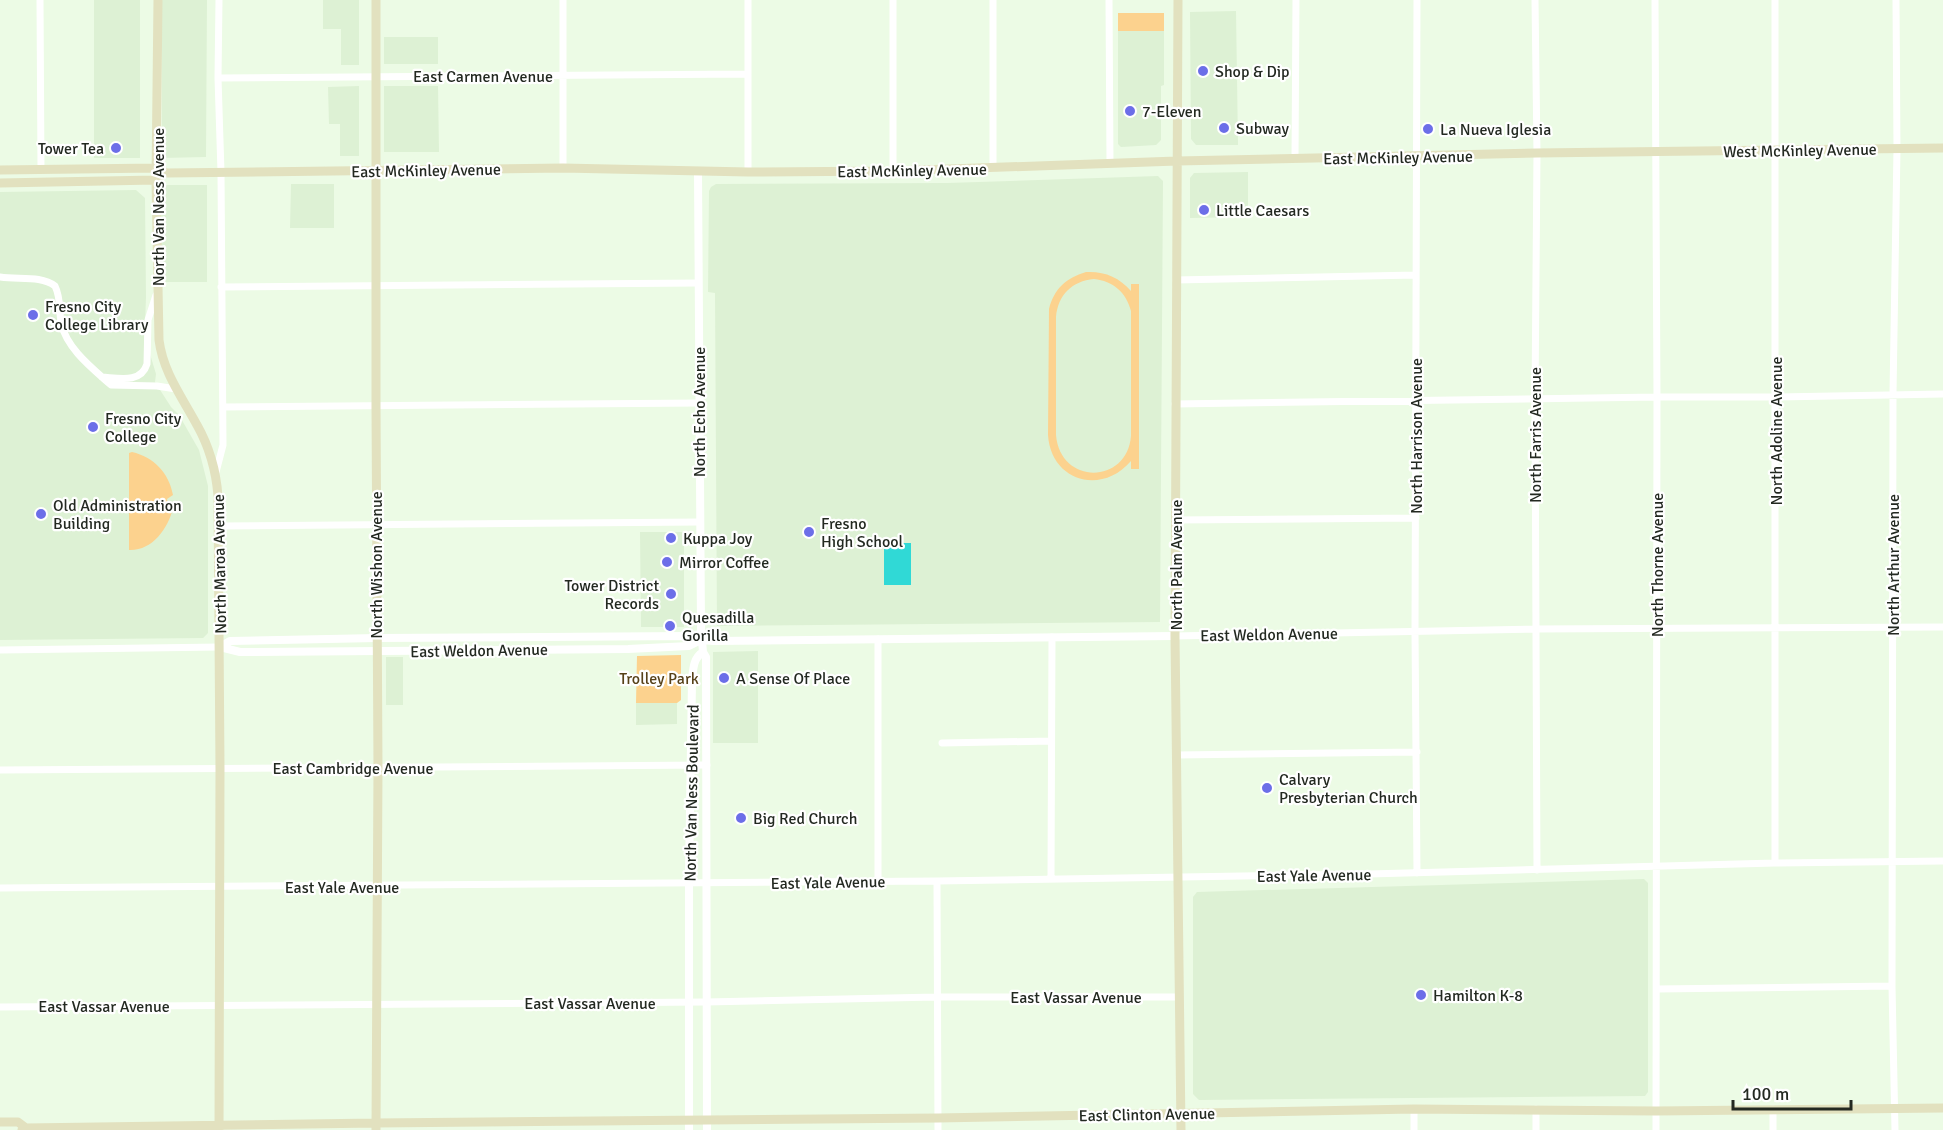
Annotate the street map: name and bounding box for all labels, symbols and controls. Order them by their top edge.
place label: Shop & Dip [1215,62,1290,82]
marker: Shop & Dip [1196,64,1210,78]
street label: East Carmen Avenue [413,67,553,87]
place label: 7-Eleven [1142,102,1201,122]
marker: 7-Eleven [1123,104,1137,118]
place label: Subway [1236,119,1289,139]
place label: La Nueva Iglesia [1440,120,1551,140]
marker: Subway [1217,121,1231,135]
marker: La Nueva Iglesia [1421,122,1435,136]
street label: North Van Ness Avenue [149,128,169,286]
place label: Tower Tea [38,139,104,159]
street label: West McKinley Avenue [1723,140,1877,162]
marker: Tower Tea [109,141,123,155]
street label: East McKinley Avenue [1323,147,1473,169]
street label: East McKinley Avenue [351,160,501,182]
street label: East McKinley Avenue [837,160,987,182]
place label: Little Caesars [1216,201,1309,221]
marker: Little Caesars [1197,203,1211,217]
place label: Fresno City College Library [45,297,149,335]
marker: Fresno City College Library [26,308,40,322]
street label: North Echo Avenue [690,347,710,477]
street label: North Adoline Avenue [1767,357,1787,505]
street label: North Harrison Avenue [1407,358,1427,514]
street label: North Farris Avenue [1526,367,1546,503]
place label: Fresno City College [105,409,182,447]
marker: Fresno City College [86,420,100,434]
street label: North Wishon Avenue [367,491,387,639]
street label: North Thorne Avenue [1648,493,1668,637]
street label: North Maroa Avenue [209,494,231,634]
street label: North Arthur Avenue [1884,494,1904,636]
place label: Old Administration Building [53,496,182,534]
street label: North Palm Avenue [1167,499,1187,631]
marker: Old Administration Building [34,507,48,521]
place label: Fresno High School [821,514,904,552]
marker: Fresno High School [802,525,816,539]
place label: Kuppa Joy [683,529,753,549]
marker: Kuppa Joy [664,531,678,545]
place label: Mirror Coffee [679,553,769,573]
marker: Mirror Coffee [660,555,674,569]
place label: Tower District Records [565,576,659,614]
marker: Tower District Records [664,587,678,601]
place label: Quesadilla Gorilla [682,608,754,646]
marker: Quesadilla Gorilla [663,619,677,633]
street label: East Weldon Avenue [1200,624,1338,646]
street label: East Weldon Avenue [410,640,548,662]
park label: Trolley Park [619,669,699,689]
place label: A Sense Of Place [736,669,850,689]
marker: A Sense Of Place [717,671,731,685]
street label: North Van Ness Boulevard [680,704,704,882]
street label: East Cambridge Avenue [272,759,434,779]
place label: Calvary Presbyterian Church [1279,770,1418,808]
marker: Calvary Presbyterian Church [1260,781,1274,795]
place label: Big Red Church [753,809,857,829]
marker: Big Red Church [734,811,748,825]
street label: East Yale Avenue [1256,865,1372,887]
street label: East Yale Avenue [770,872,886,894]
street label: East Yale Avenue [285,878,399,898]
place label: Hamilton K-8 [1433,986,1523,1006]
street label: East Vassar Avenue [1010,988,1142,1008]
marker: Hamilton K-8 [1414,988,1428,1002]
street label: East Vassar Avenue [524,994,656,1014]
street label: East Vassar Avenue [38,997,170,1017]
scale bar [1733,1073,1852,1111]
text: 100 m [1742,1083,1789,1105]
street label: East Clinton Avenue [1079,1104,1215,1126]

